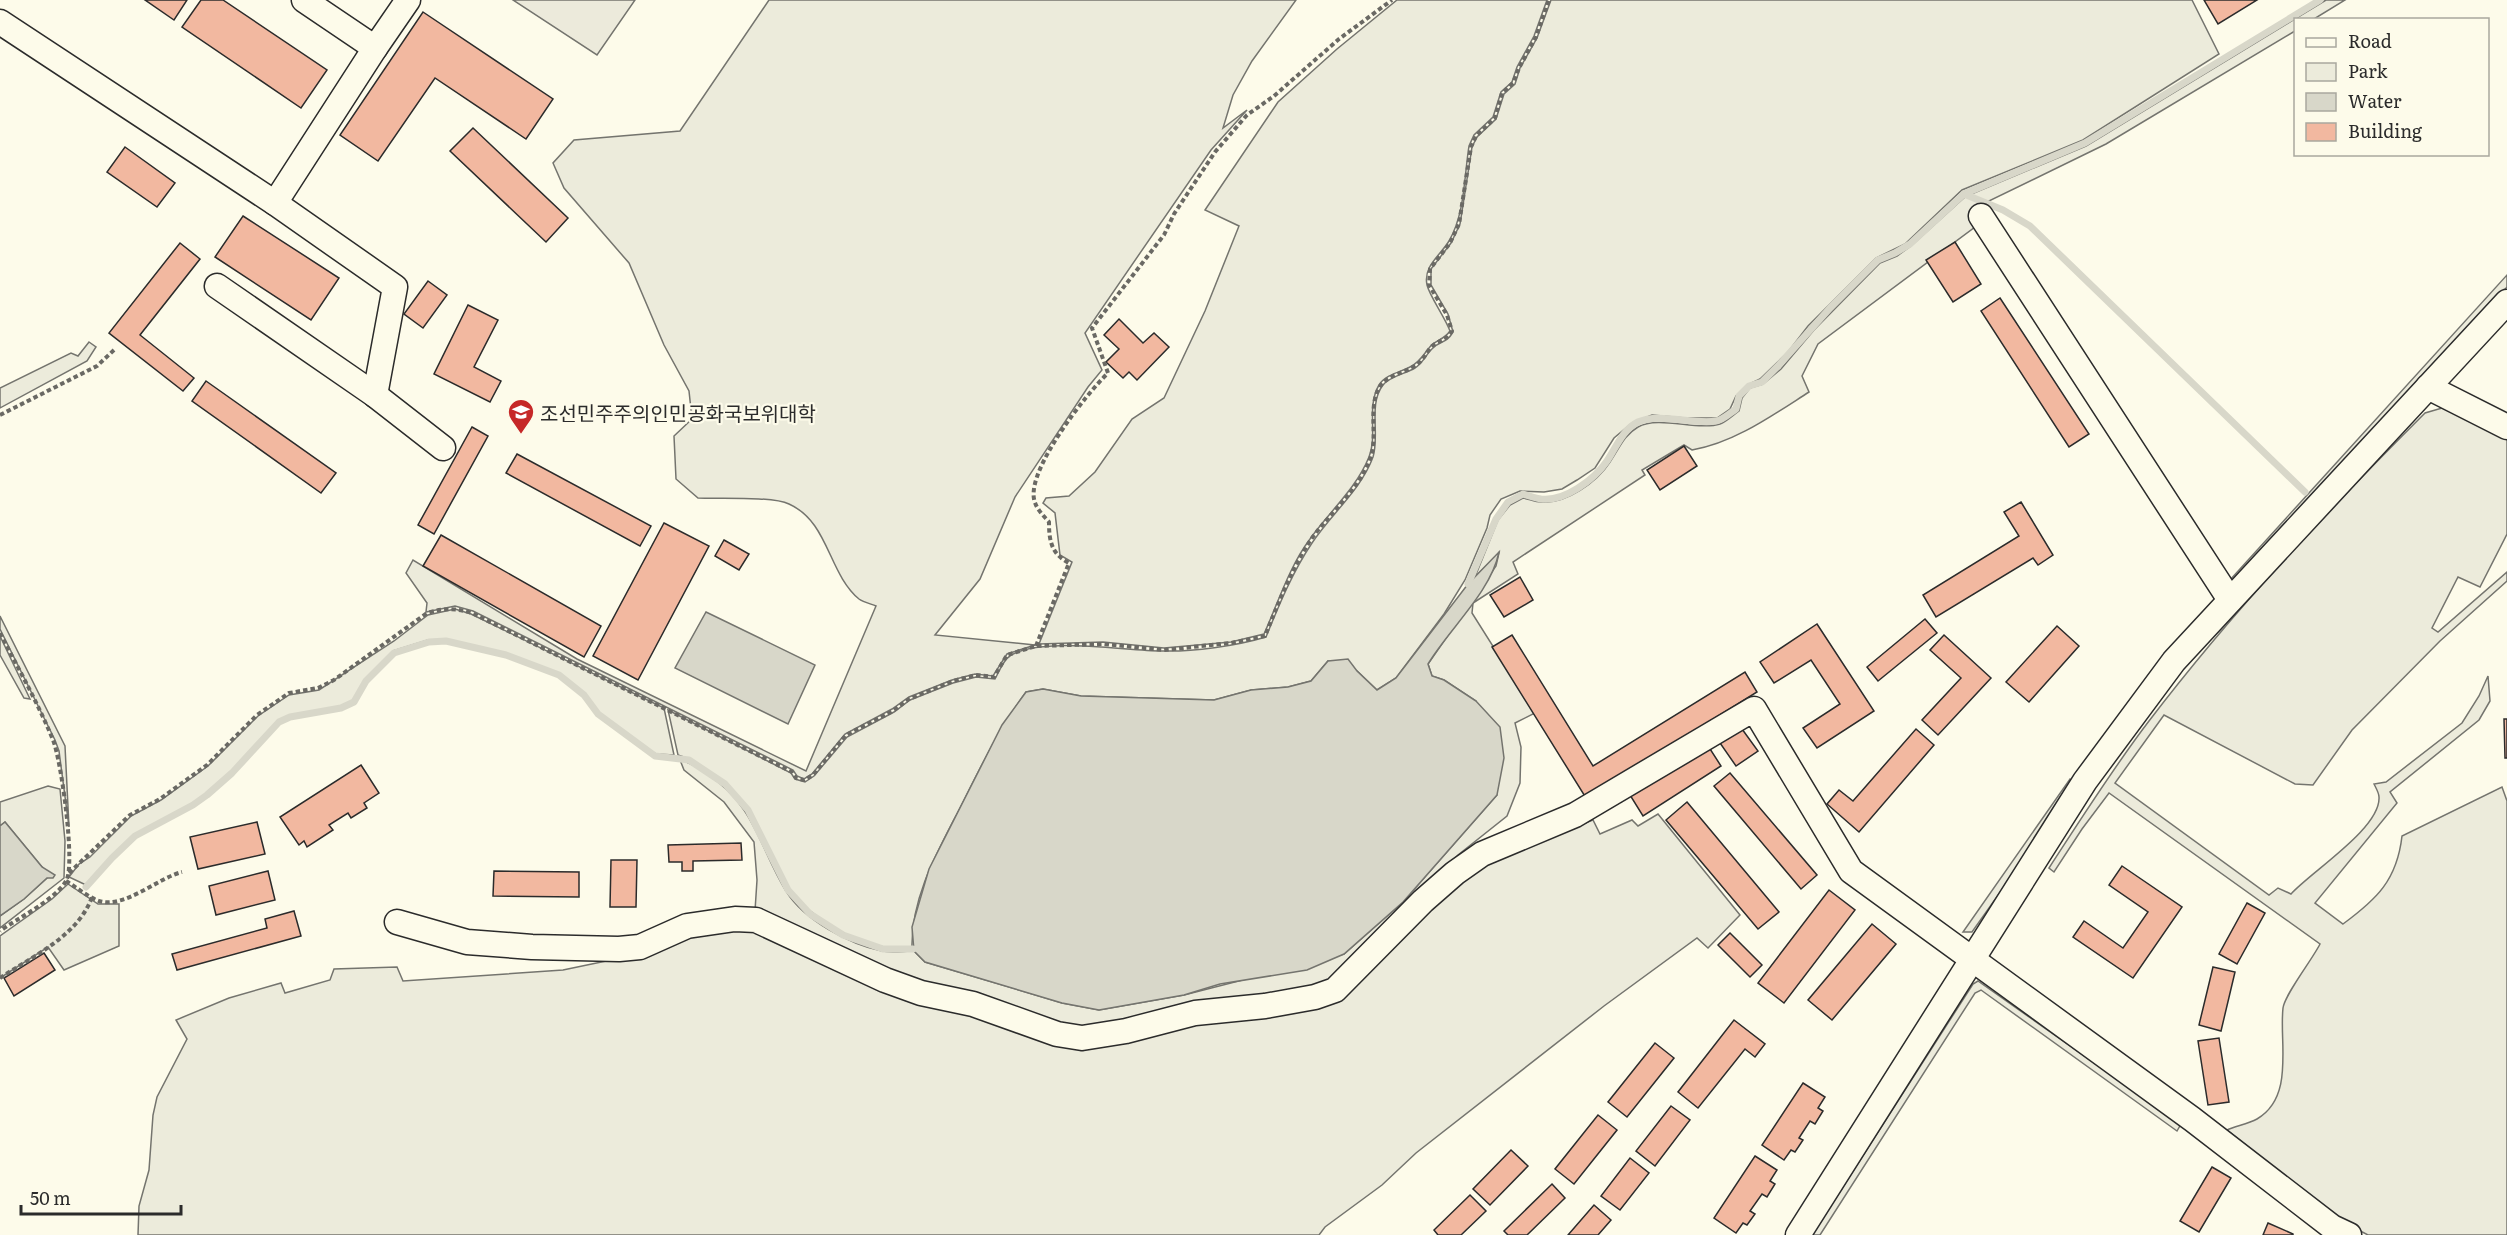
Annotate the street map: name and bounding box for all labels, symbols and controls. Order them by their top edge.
legend [2294,18,2489,156]
text: Road [2348,27,2392,54]
text: Park [2348,57,2389,84]
text: Water [2348,87,2402,114]
text: Building [2348,117,2423,144]
school or university icon: 조선민주주의인민공화국보위대학 [506,397,536,435]
place label: 조선민주주의인민공화국보위대학 [540,397,816,427]
scale bar [21,1178,182,1216]
text: 50 m [30,1184,71,1211]

